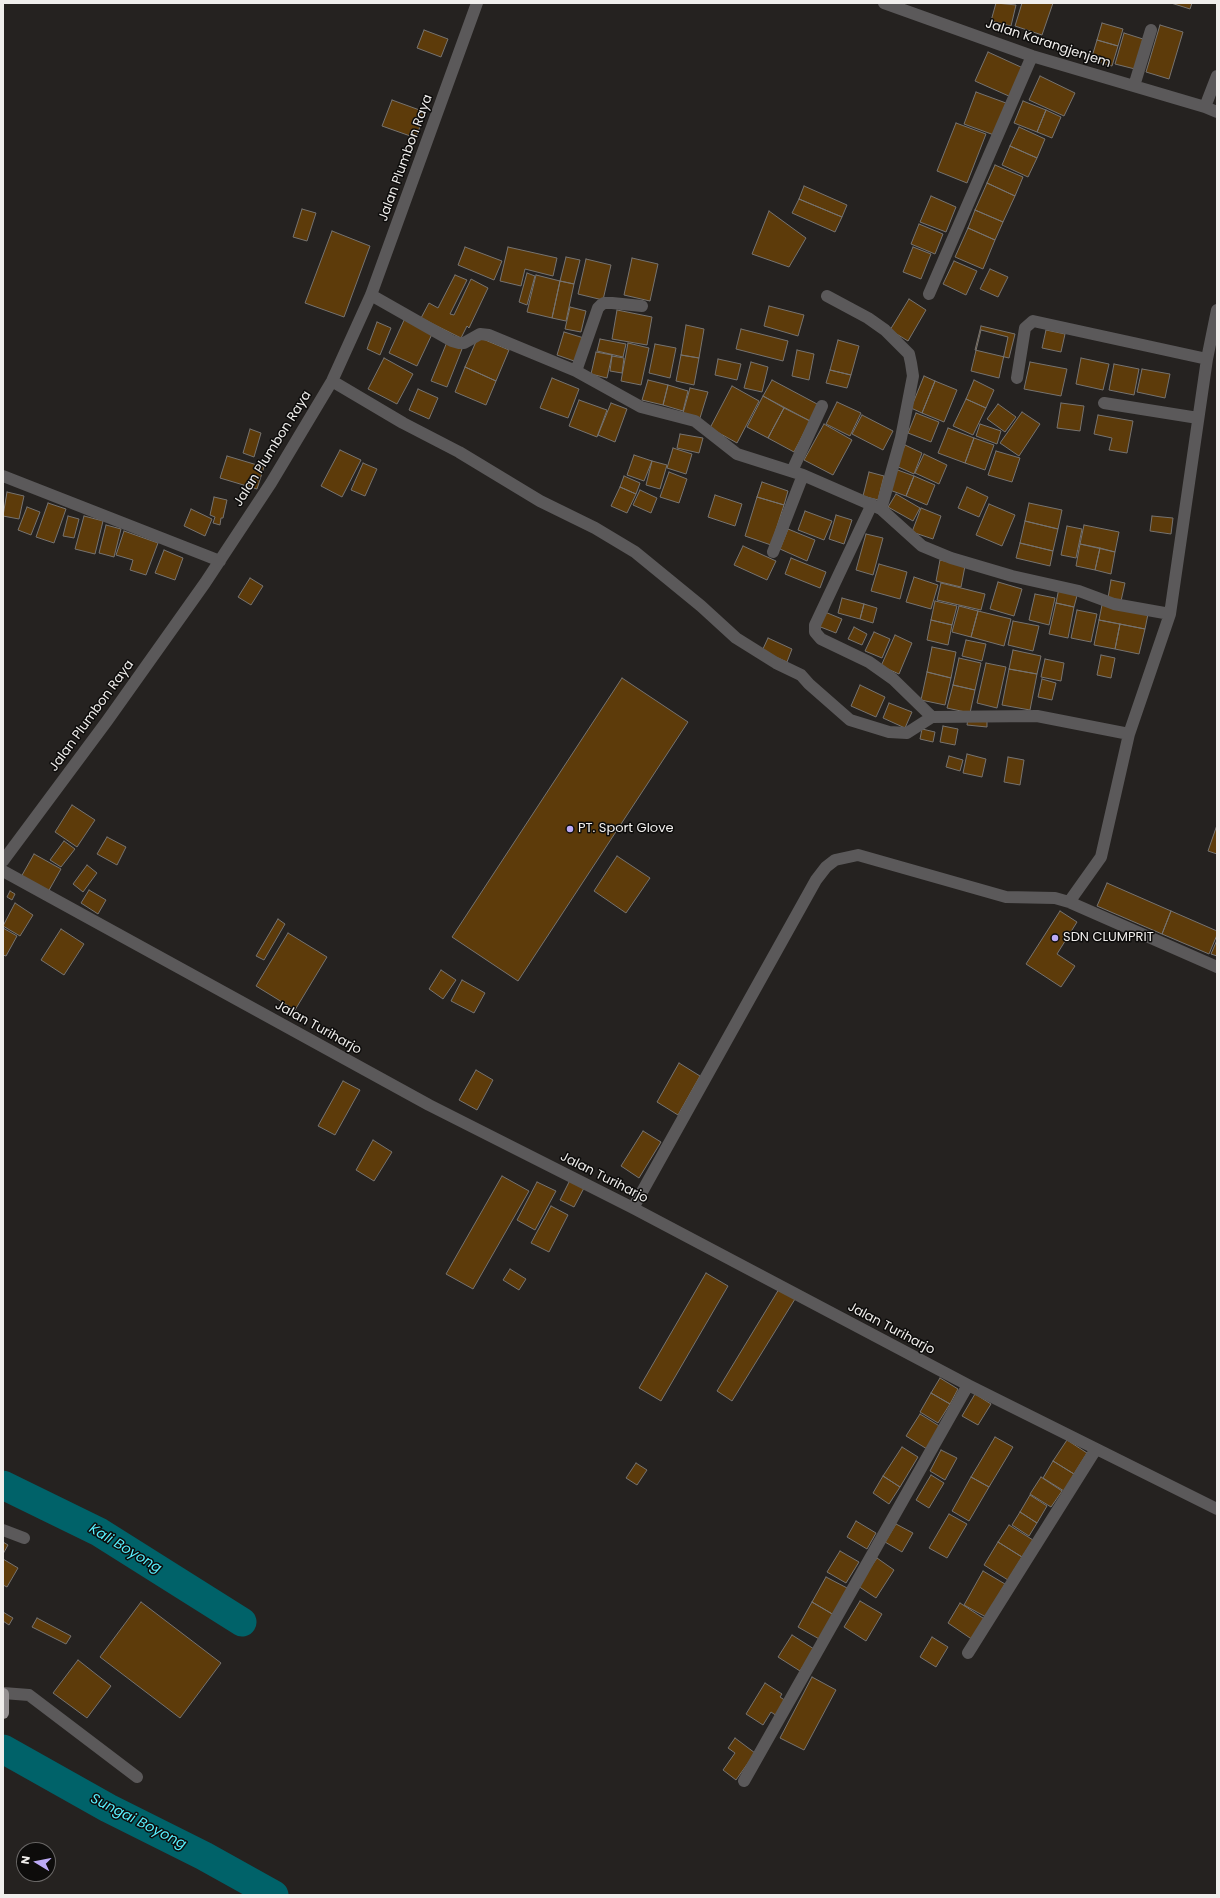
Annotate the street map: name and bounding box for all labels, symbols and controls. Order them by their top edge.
street label: Jalan Karangjenjem [983,16,1113,72]
street label: Jalan Plumbon Raya [376,93,436,223]
street label: Jalan Plumbon Raya [231,388,315,510]
street label: Jalan Plumbon Raya [46,657,138,775]
place label: PT. Sport Glove [578,821,674,837]
marker: PT. Sport Glove [565,824,575,834]
place label: SDN CLUMPRIT [1063,930,1154,946]
marker: SDN CLUMPRIT [1050,933,1060,943]
street label: Jalan Turiharjo [272,998,364,1058]
street label: Jalan Turiharjo [558,1149,650,1207]
street label: Jalan Turiharjo [845,1299,937,1359]
water label: Kali Boyong [86,1521,164,1577]
water label: Sungai Boyong [87,1791,189,1853]
north arrow [16,1842,56,1882]
text: N [17,1855,34,1866]

